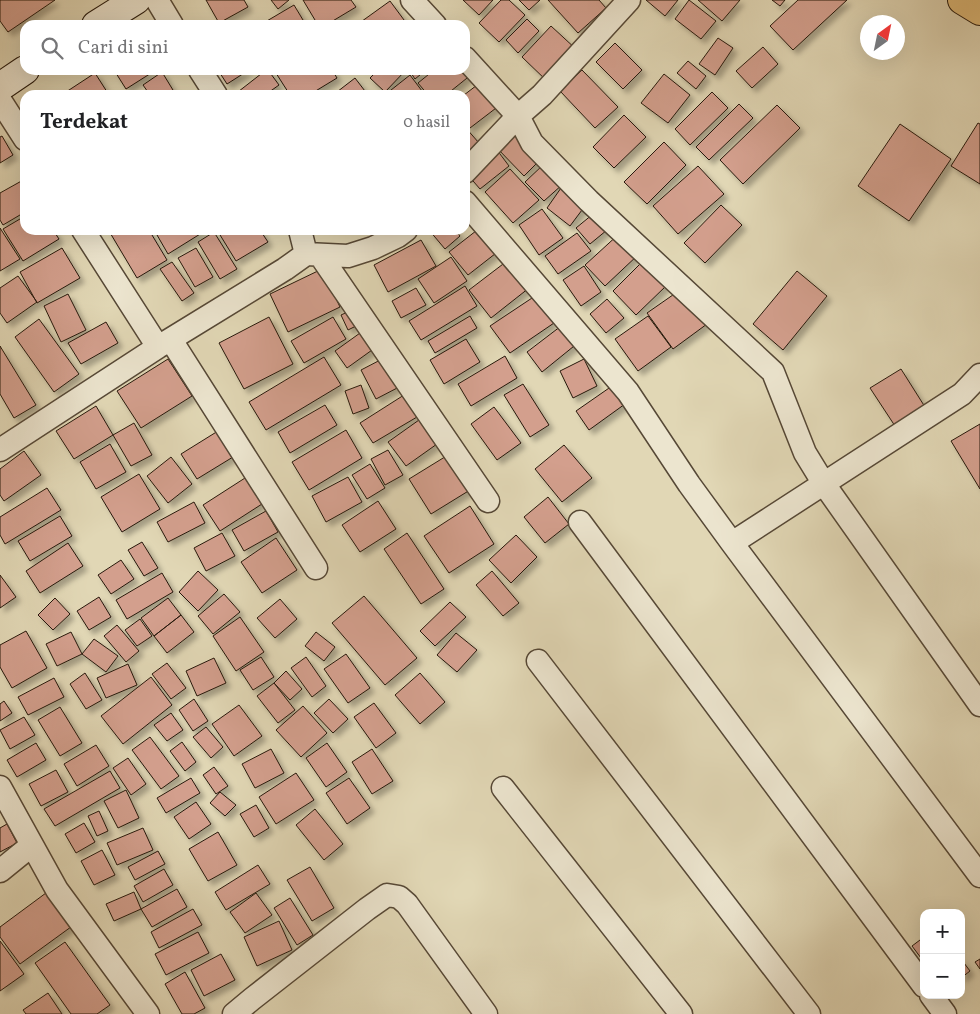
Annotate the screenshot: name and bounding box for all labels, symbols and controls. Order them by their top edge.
north arrow [860,15,905,60]
search box [20,20,470,75]
icon: search [38,34,66,62]
text: Cari di sini [78,35,169,61]
text: Terdekat [40,108,128,137]
text: 0 hasil [403,112,450,134]
map controls [920,909,965,999]
button: + [920,909,965,954]
button: − [920,954,965,999]

